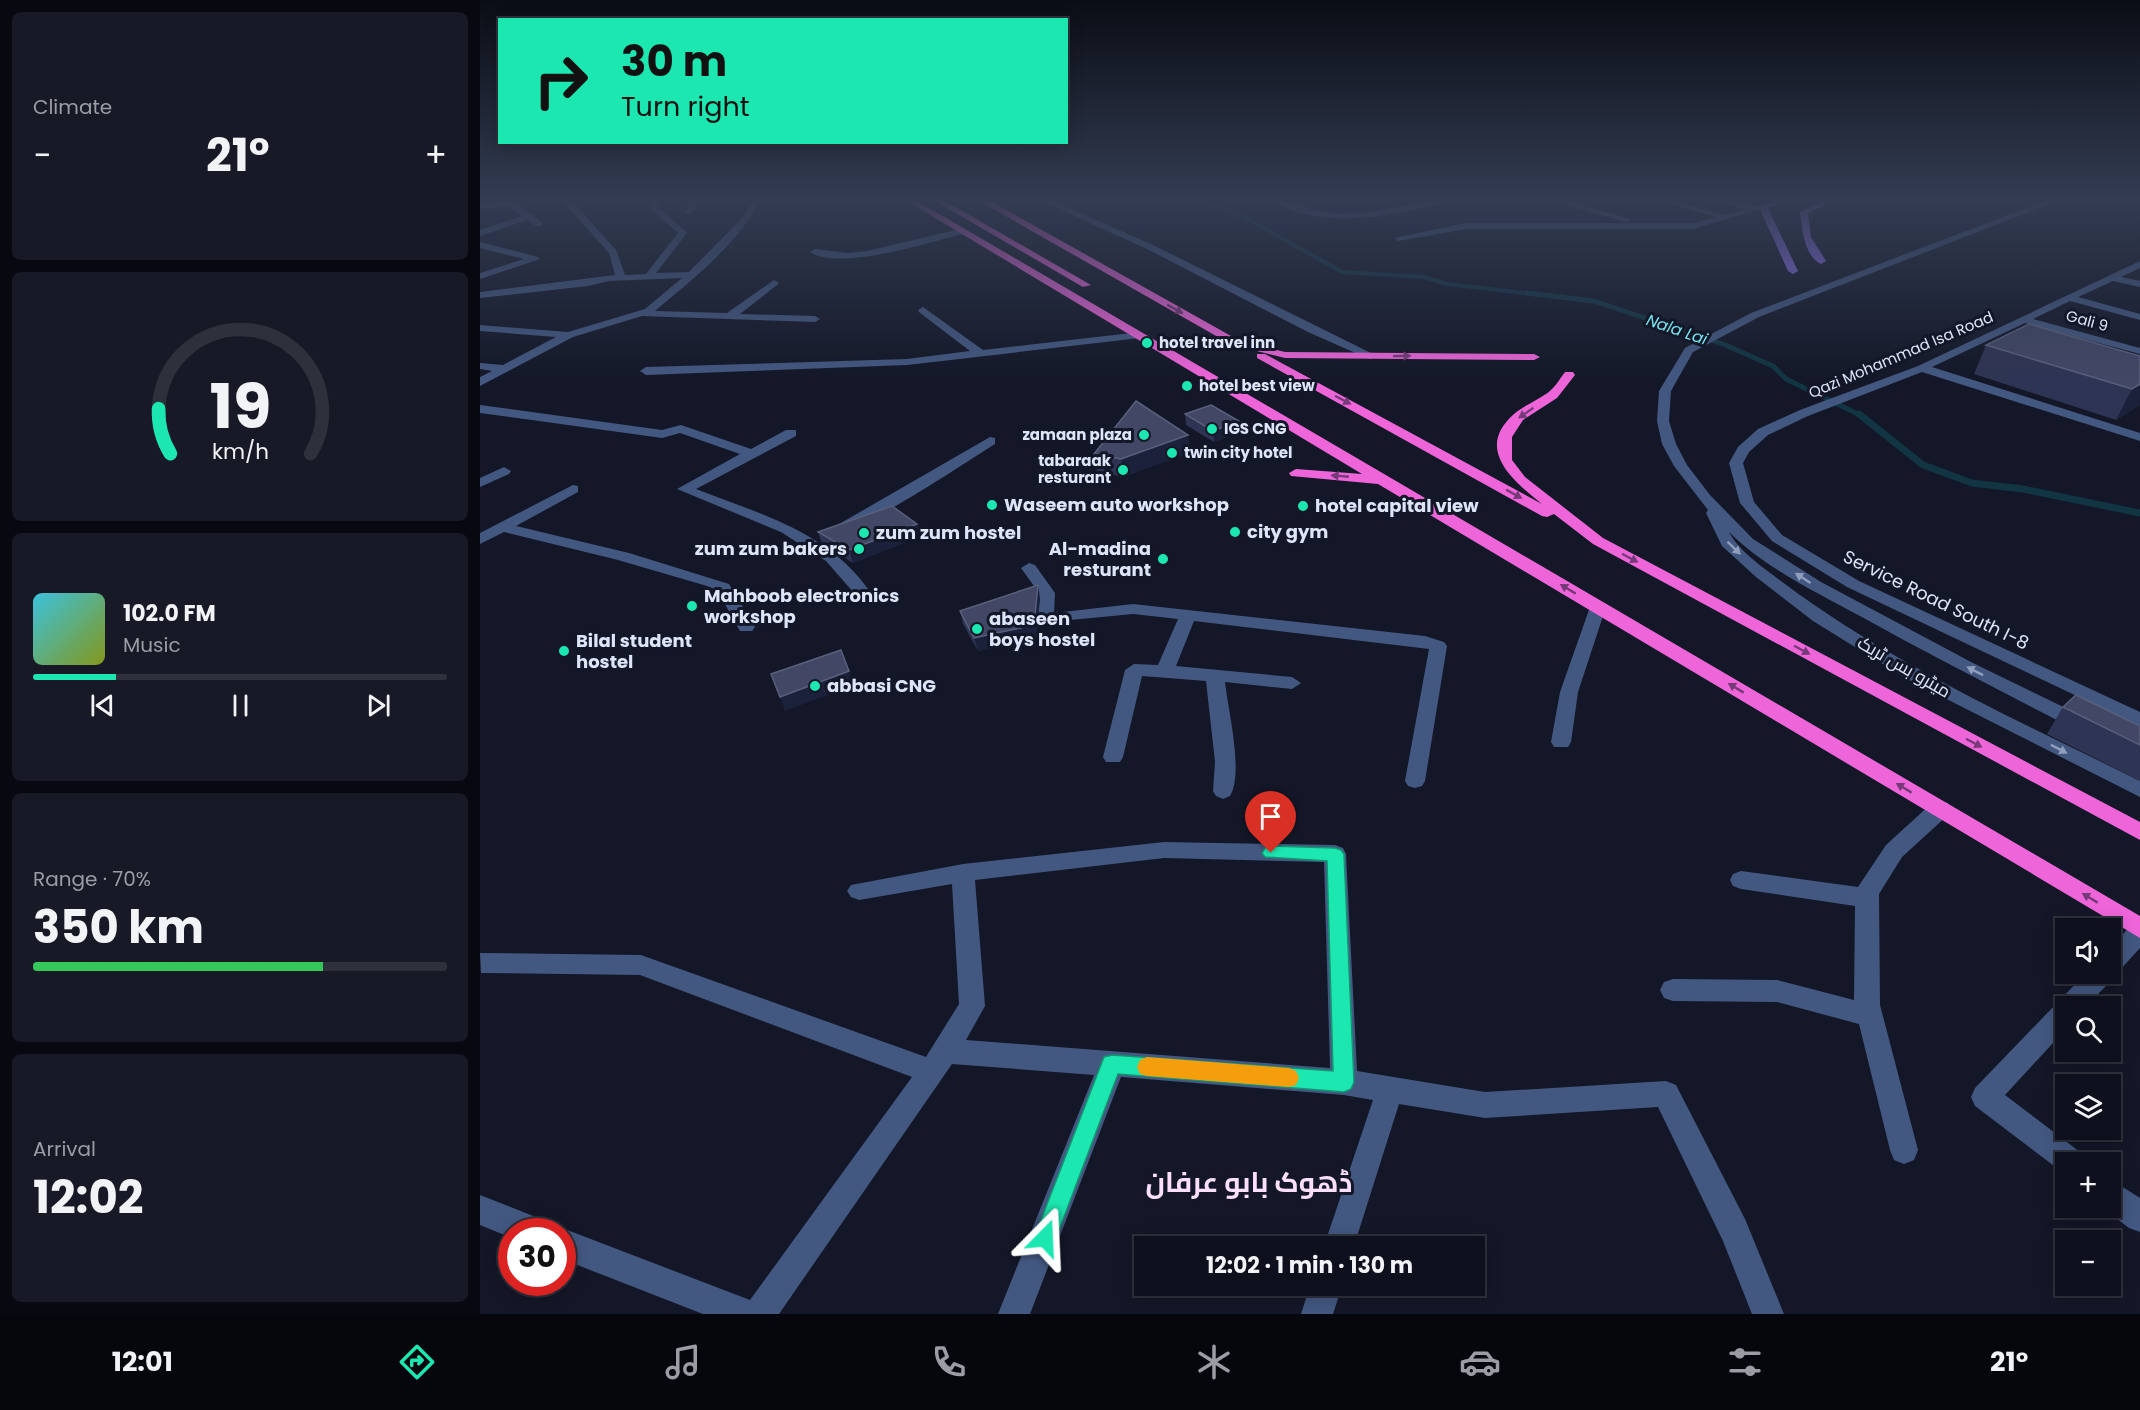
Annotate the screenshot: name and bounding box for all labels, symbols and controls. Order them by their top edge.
text: 30 m [621,32,727,91]
icon: right [522,42,600,120]
text: Turn right [621,88,750,125]
text: Climate [33,93,112,121]
text: 21° [206,124,270,187]
text: − [33,132,51,179]
text: + [424,132,447,179]
one-way arrow [1167,304,1184,314]
street label: Gali 9 [2064,305,2110,336]
street label: Qazi Mohammad Isa Road [1805,306,1996,403]
water label: Nala Lai [1643,308,1711,351]
place label: hotel travel inn [1159,332,1275,353]
marker: hotel travel inn [1140,336,1154,350]
one-way arrow [1393,352,1412,361]
text: 19 [209,362,271,450]
place label: hotel best view [1199,375,1315,396]
marker: hotel best view [1180,379,1194,393]
one-way arrow [1334,395,1351,405]
one-way arrow [1518,407,1534,419]
place label: IGS CNG [1224,418,1286,439]
marker: IGS CNG [1205,422,1219,436]
place label: zamaan plaza [1022,424,1132,445]
marker: zamaan plaza [1137,428,1151,442]
text: km/h [211,436,269,467]
place label: twin city hotel [1184,442,1292,463]
marker: twin city hotel [1165,446,1179,460]
place label: tabaraak resturant [1038,450,1112,488]
marker: tabaraak resturant [1116,463,1130,477]
one-way arrow [1331,472,1350,481]
one-way arrow [1505,489,1522,499]
place label: Waseem auto workshop [1004,492,1229,517]
place label: hotel capital view [1315,493,1479,518]
marker: Waseem auto workshop [985,498,999,512]
marker: hotel capital view [1296,499,1310,513]
place label: city gym [1247,519,1328,544]
place label: zum zum hostel [876,520,1021,545]
marker: city gym [1228,525,1242,539]
marker: zum zum hostel [857,526,871,540]
place label: zum zum bakers [695,536,847,561]
place label: Al-madina resturant [1049,536,1151,582]
one-way arrow [1726,541,1741,555]
marker: zum zum bakers [852,542,866,556]
street label: Service Road South I-8 [1839,544,2033,655]
marker: Al-madina resturant [1156,552,1170,566]
one-way arrow [1622,553,1639,563]
one-way arrow [1795,572,1812,583]
place label: Mahboob electronics workshop [704,583,899,629]
one-way arrow [1559,584,1576,594]
text: 102.0 FM [123,598,216,629]
marker: Mahboob electronics workshop [685,599,699,613]
place label: abaseen boys hostel [989,606,1095,652]
marker: abaseen boys hostel [970,622,984,636]
place label: Bilal student hostel [576,628,692,674]
street label: میٹرو بس ٹریک [1853,630,1956,703]
text: Music [123,631,181,659]
marker: Bilal student hostel [557,644,571,658]
one-way arrow [1794,645,1811,655]
one-way arrow [1966,666,1983,675]
place label: abbasi CNG [827,673,936,698]
marker: abbasi CNG [808,679,822,693]
one-way arrow [1728,683,1744,694]
icon: previous [86,689,119,722]
icon: pause [224,689,257,722]
icon: next [362,689,395,722]
one-way arrow [1965,738,1982,748]
one-way arrow [2051,744,2068,754]
one-way arrow [1896,782,1912,793]
pin [1245,791,1296,853]
icon: arrive [1254,800,1287,833]
text: Range · 70% [33,865,151,893]
one-way arrow [2082,892,2098,903]
text: 350 km [33,896,204,959]
map controls [2055,918,2121,1296]
button: sound [2055,918,2121,984]
button: search [2055,996,2121,1062]
button: layers [2055,1074,2121,1140]
text: Arrival [33,1135,96,1163]
button: + [2055,1152,2121,1218]
district label: ڈھوک بابو عرفان [1145,1163,1353,1202]
text: 12:02 [33,1166,143,1229]
position arrow [1013,1206,1077,1270]
speed limit sign: 30 [498,1218,576,1296]
button: − [2055,1230,2121,1296]
text: 12:02 · 1 min · 130 m [1206,1250,1413,1281]
icon: directions [396,1341,438,1383]
icon: music [662,1341,704,1383]
icon: phone [928,1341,970,1383]
icon: climate [1193,1341,1235,1383]
icon: car [1459,1341,1501,1383]
icon: filters [1724,1341,1766,1383]
text: 12:01 [112,1343,173,1380]
text: 21° [1990,1343,2028,1380]

